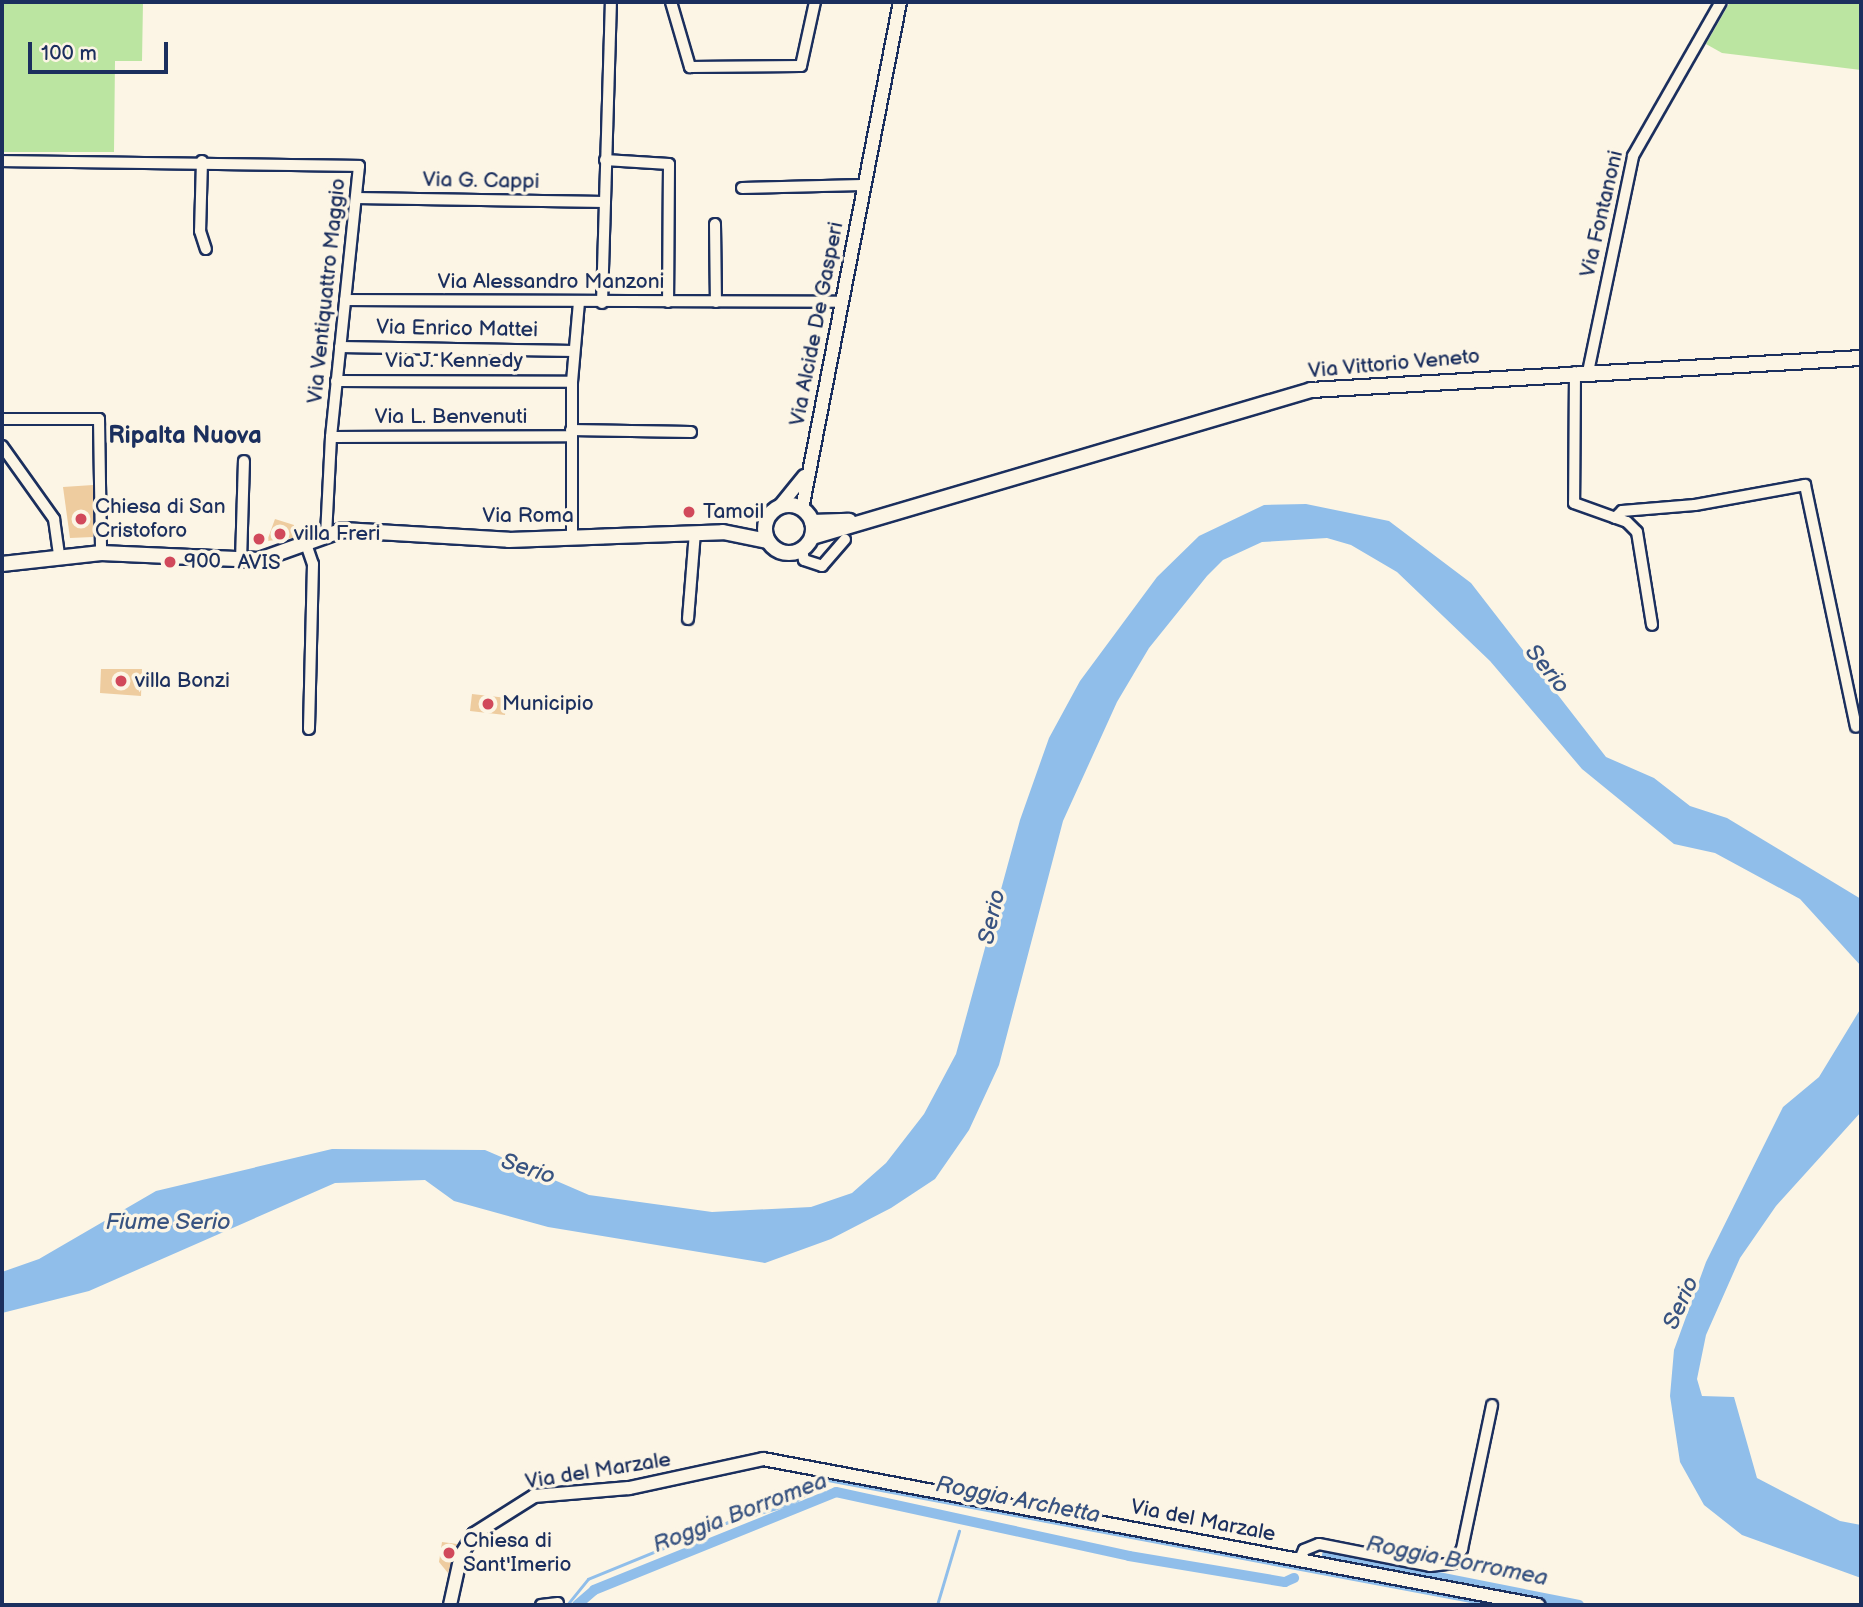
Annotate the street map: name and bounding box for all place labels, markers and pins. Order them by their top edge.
place label: Chiesa di San Cristoforo [95,494,226,544]
place label: Tamoil [703,499,764,525]
marker: Tamoil [681,504,697,520]
marker: Chiesa di San Cristoforo [73,511,89,527]
place label: villa Freri [294,521,380,547]
marker: villa Freri [272,526,288,542]
marker: AVIS [251,531,267,547]
place label: 900 [184,549,221,575]
place label: AVIS [237,550,281,576]
marker: 900 [162,554,178,570]
place label: villa Bonzi [135,668,230,694]
marker: villa Bonzi [113,673,129,689]
place label: Municipio [502,691,594,717]
marker: Municipio [480,696,496,712]
place label: Chiesa di Sant'Imerio [463,1528,571,1578]
marker: Chiesa di Sant'Imerio [441,1545,457,1561]

